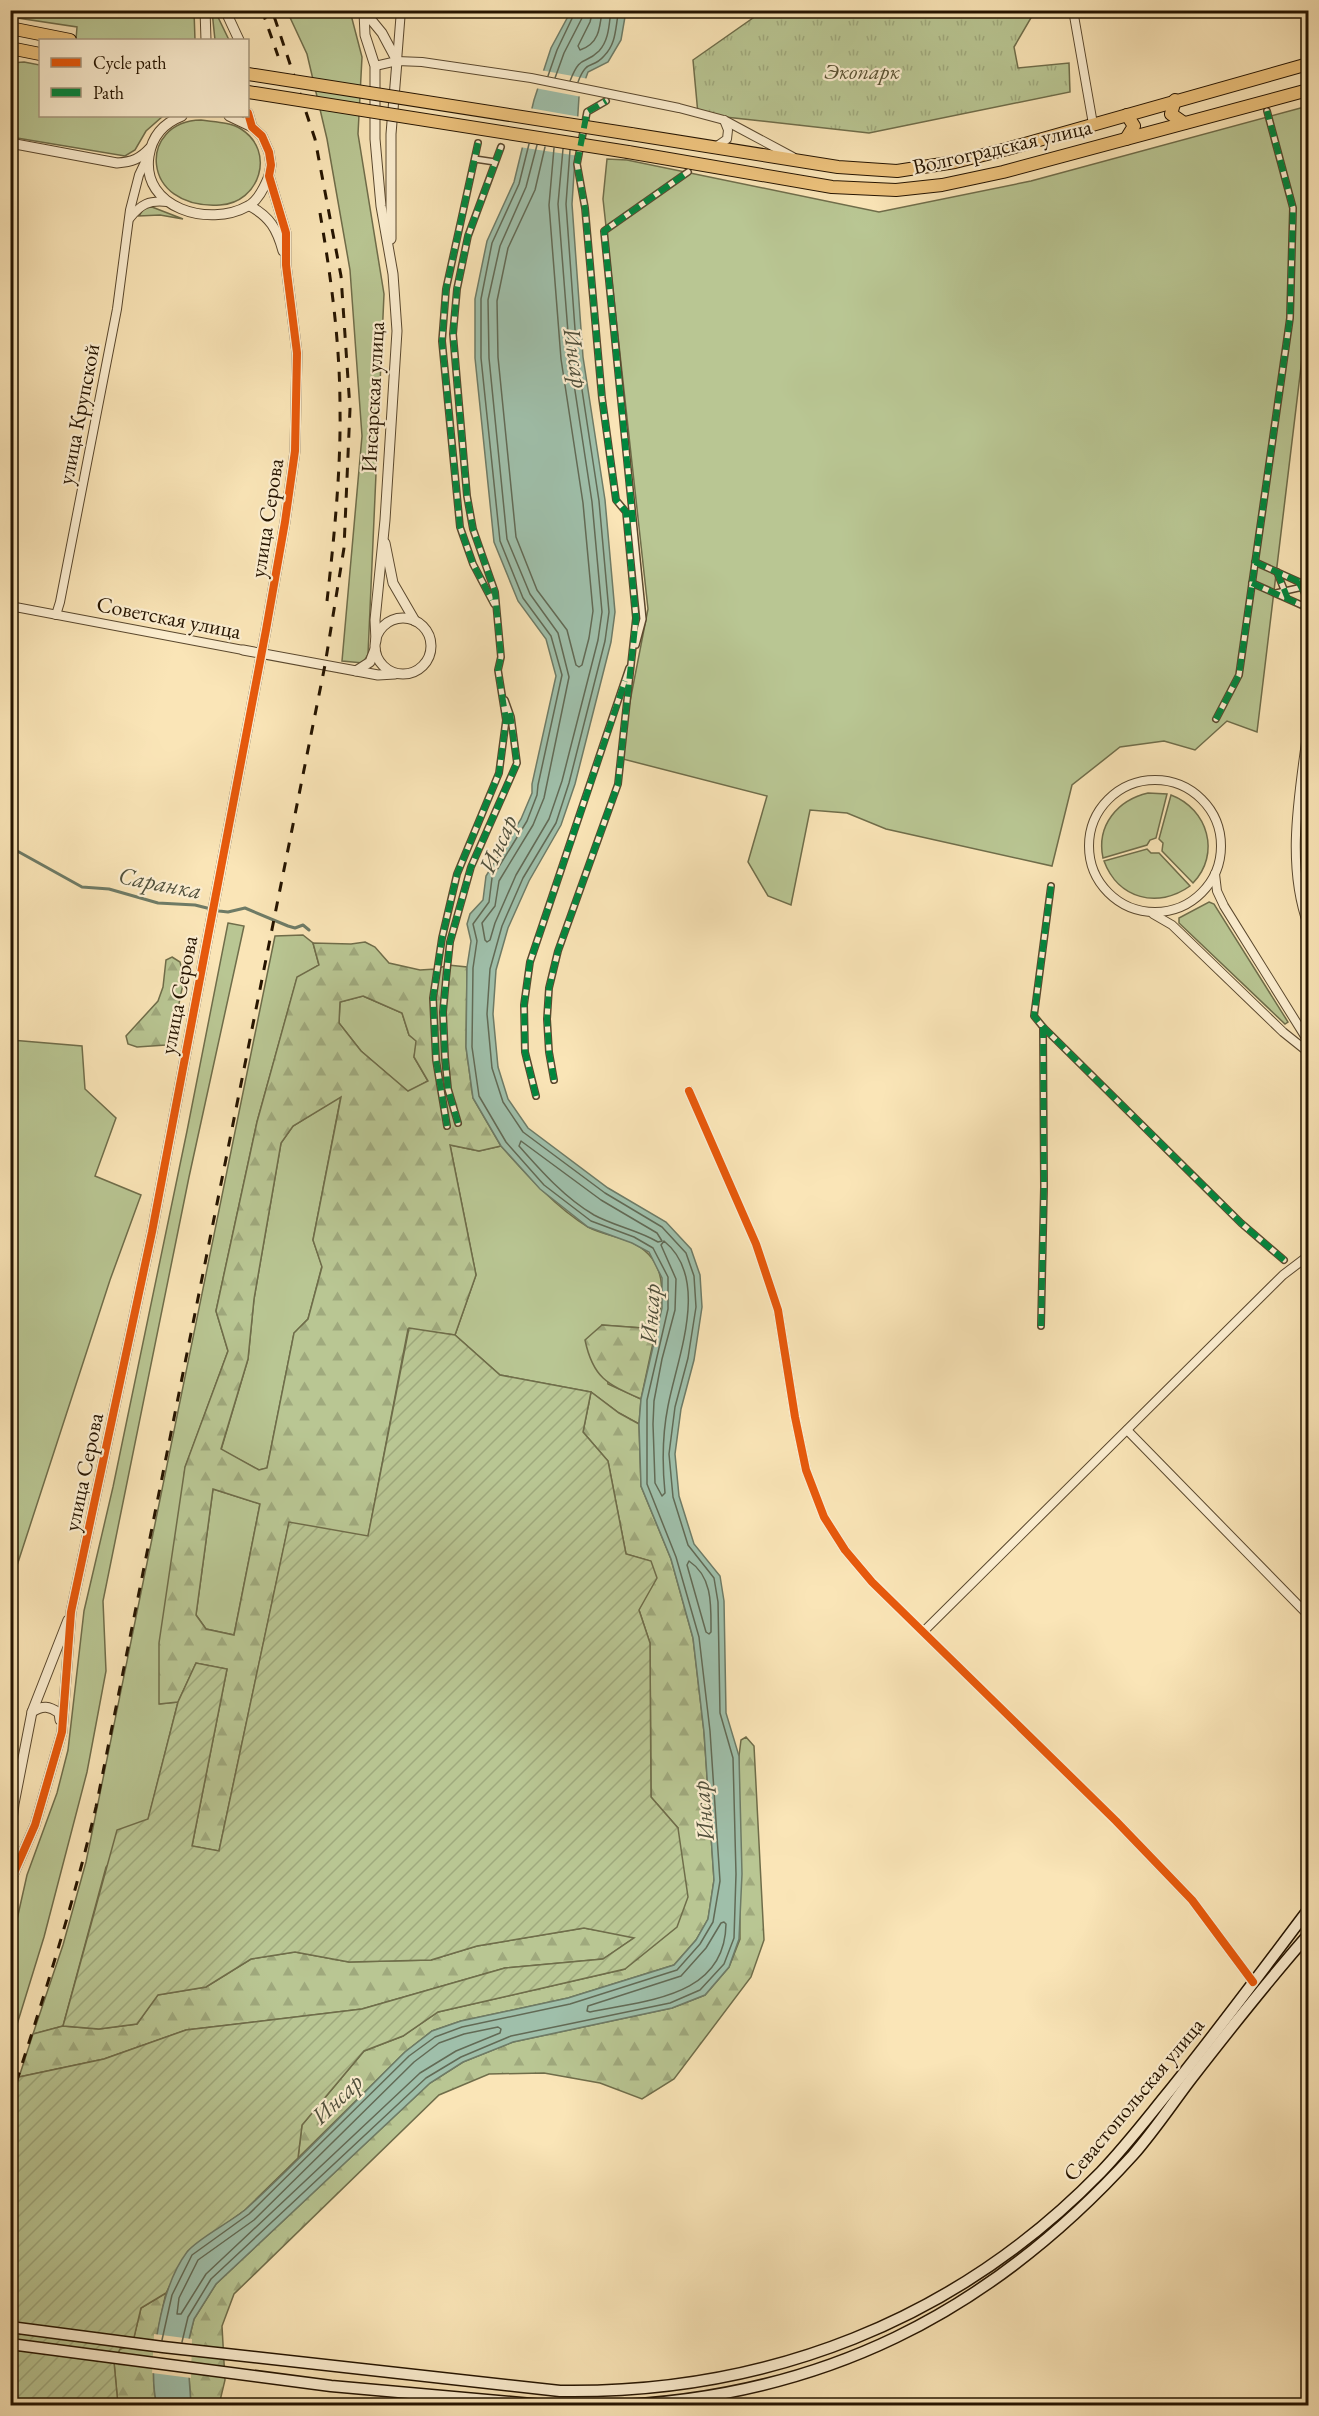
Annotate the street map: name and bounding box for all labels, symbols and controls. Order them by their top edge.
legend [39,39,249,117]
text: Cycle path [93,51,167,74]
park label: Экопарк [824,57,900,86]
text: Path [93,81,124,104]
street label: Волгоградская улица [910,112,1095,181]
street label: Инсарская улица [354,321,391,473]
water label: Инсар [556,325,597,390]
street label: улица Крупской [51,341,106,487]
street label: улица Серова [243,456,290,580]
street label: Советская улица [94,589,244,646]
water label: Инсар [471,810,524,878]
water label: Саранка [116,859,204,906]
street label: улица Серова [153,933,204,1057]
water label: Инсар [632,1282,667,1346]
street label: улица Серова [57,1410,110,1534]
water label: Инсар [684,1779,721,1844]
street label: Севастопольская улица [1056,2011,1211,2187]
water label: Инсар [304,2066,369,2131]

